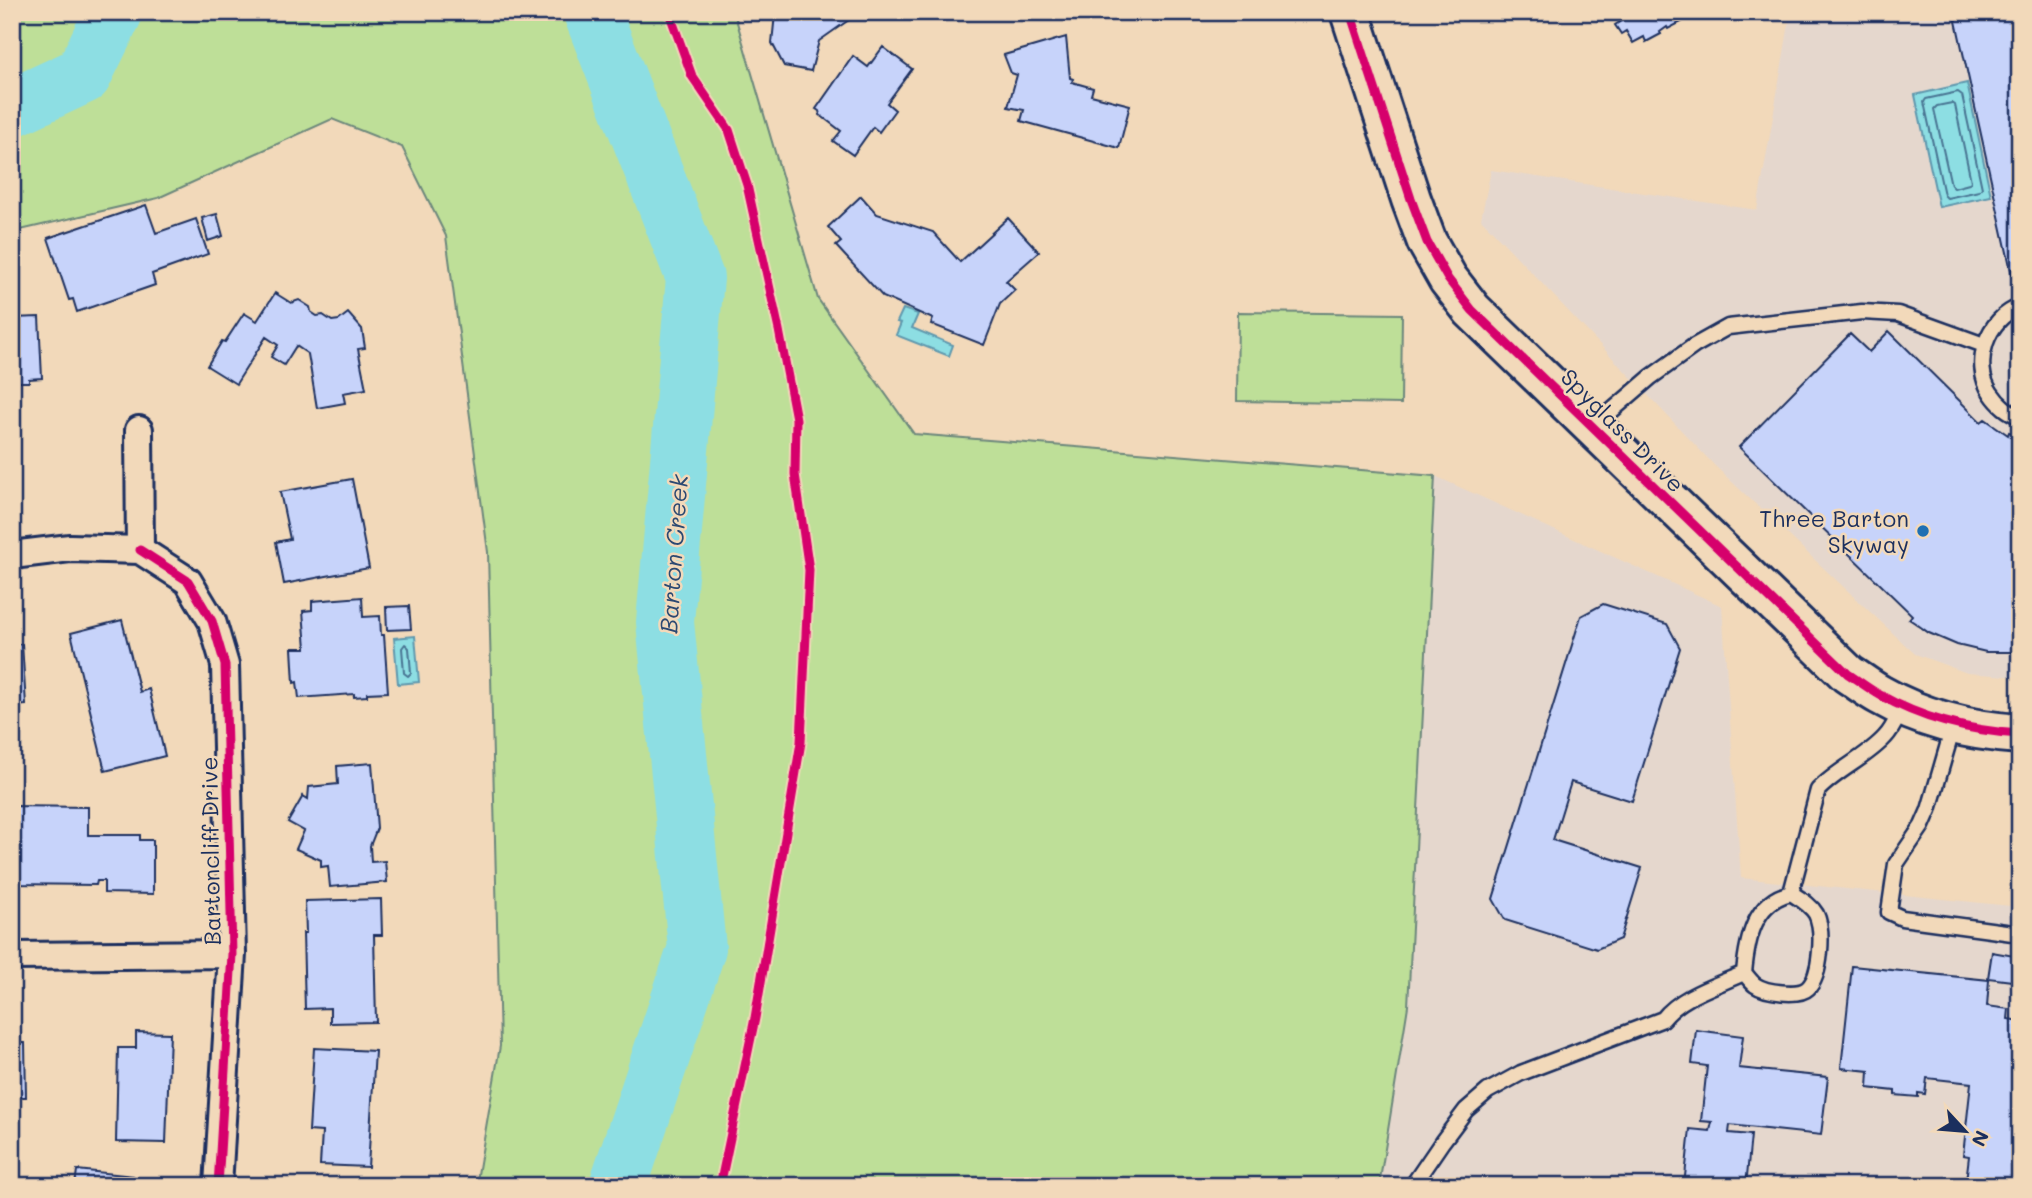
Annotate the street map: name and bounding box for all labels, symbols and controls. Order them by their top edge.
street label: Spyglass Drive [1555,362,1691,498]
water label: Barton Creek [652,472,694,635]
place label: Three Barton Skyway [1759,503,1909,559]
marker: Three Barton Skyway [1915,523,1931,539]
street label: Bartoncliff Drive [193,756,227,946]
north arrow [1930,1096,2000,1166]
text: N [1966,1127,1995,1151]

